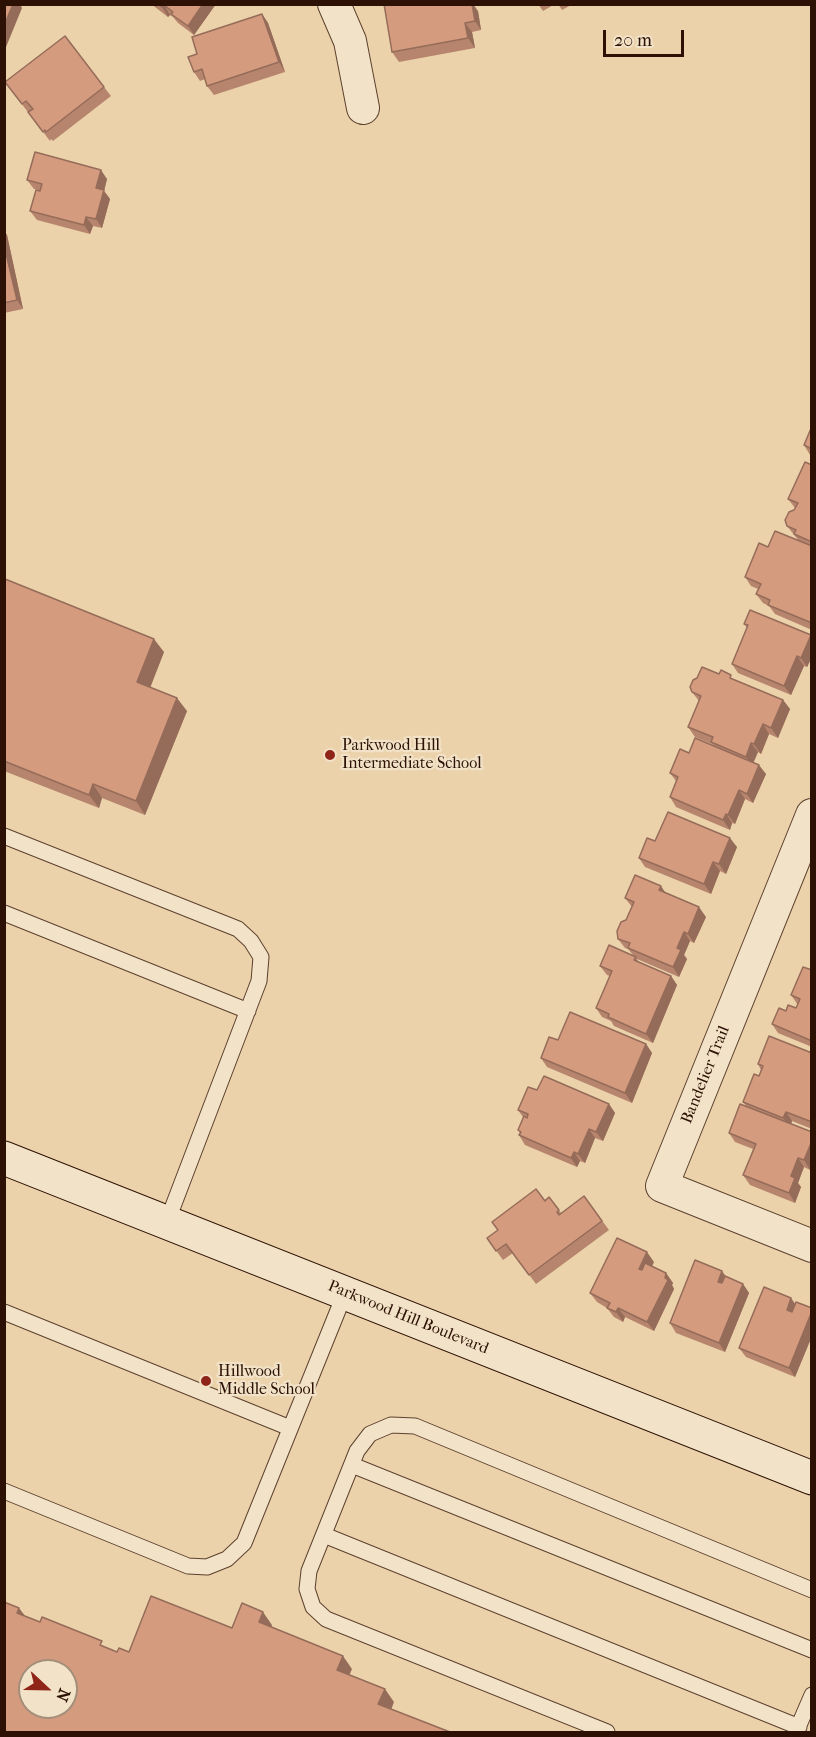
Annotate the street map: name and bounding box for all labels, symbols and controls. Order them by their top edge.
scale bar [606,18,687,56]
text: 20 m [614,30,652,51]
place label: Parkwood Hill Intermediate School [342,736,482,774]
marker: Parkwood Hill Intermediate School [323,748,337,762]
street label: Bandelier Trail [678,1023,734,1127]
street label: Parkwood Hill Boulevard [325,1277,491,1359]
place label: Hillwood Middle School [218,1362,315,1400]
marker: Hillwood Middle School [199,1374,213,1388]
north arrow [18,1659,78,1719]
text: N [52,1686,74,1704]

